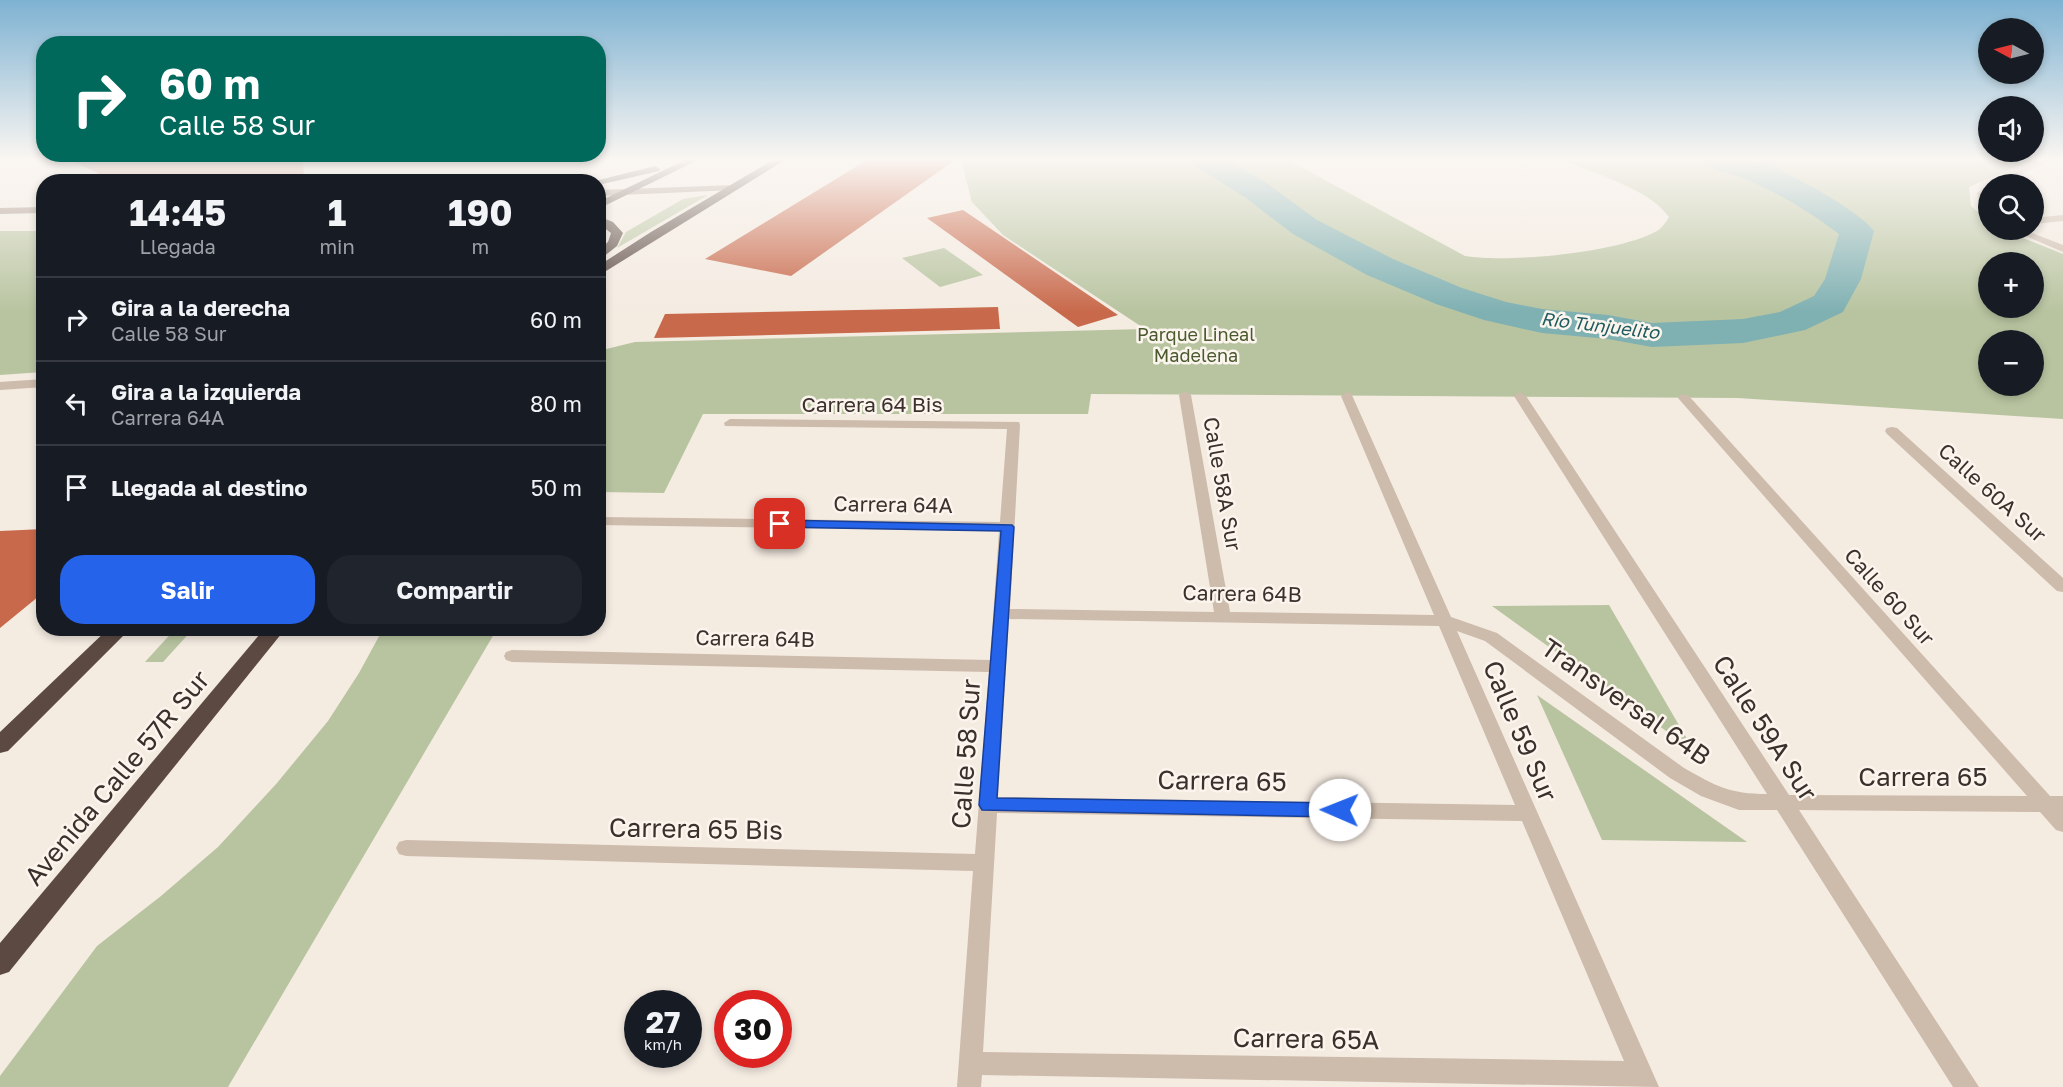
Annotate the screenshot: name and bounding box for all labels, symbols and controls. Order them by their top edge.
north arrow [1978,18,2044,84]
map controls [1978,18,2044,396]
text: 60 m [159,58,260,108]
icon: right [60,60,138,138]
button: sound [1978,96,2044,162]
text: Calle 58 Sur [159,109,315,141]
button: search [1978,174,2044,240]
text: 14:45 [129,191,226,234]
text: 1 [328,191,346,234]
text: 190 [448,191,513,234]
text: Llegada [140,234,216,258]
text: min [319,234,355,258]
text: m [472,234,489,258]
button: + [1978,252,2044,318]
text: Gira a la derecha [111,294,290,321]
icon: right [60,303,93,336]
text: 60 m [530,306,582,333]
water label: Río Tunjuelito [1540,307,1662,343]
text: Calle 58 Sur [111,321,227,345]
park label: Parque Lineal Madelena [1137,323,1255,366]
button: − [1978,330,2044,396]
text: Gira a la izquierda [111,378,301,405]
icon: left [60,387,93,420]
text: 80 m [530,390,582,417]
street label: Carrera 64 Bis [801,391,943,417]
text: Carrera 64A [111,405,225,429]
street label: Calle 58A Sur [1198,415,1248,553]
street label: Calle 60A Sur [1933,437,2052,547]
icon: arrive [60,471,93,504]
text: Llegada al destino [111,474,308,501]
text: 50 m [531,474,582,501]
street label: Carrera 64A [833,490,953,518]
pin [754,498,805,549]
icon: arrive [763,507,796,540]
street label: Calle 60 Sur [1839,542,1940,650]
button: Salir [60,555,315,624]
button: Compartir [327,555,582,624]
street label: Carrera 64B [1182,579,1302,607]
street label: Carrera 64B [695,624,815,652]
street label: Transversal 64B [1536,632,1717,772]
street label: Calle 59A Sur [1707,649,1824,806]
street label: Calle 59 Sur [1477,656,1564,806]
street label: Avenida Calle 57R Sur [18,664,216,891]
street label: Calle 58 Sur [945,678,986,830]
street label: Carrera 65 [1858,761,1988,792]
street label: Carrera 65 [1157,764,1287,797]
position arrow [1308,778,1372,842]
street label: Carrera 65 Bis [609,811,783,846]
speed limit sign: 30 [714,990,792,1068]
text: 27 [646,1004,680,1040]
street label: Carrera 65A [1232,1022,1380,1055]
text: km/h [644,1035,682,1053]

